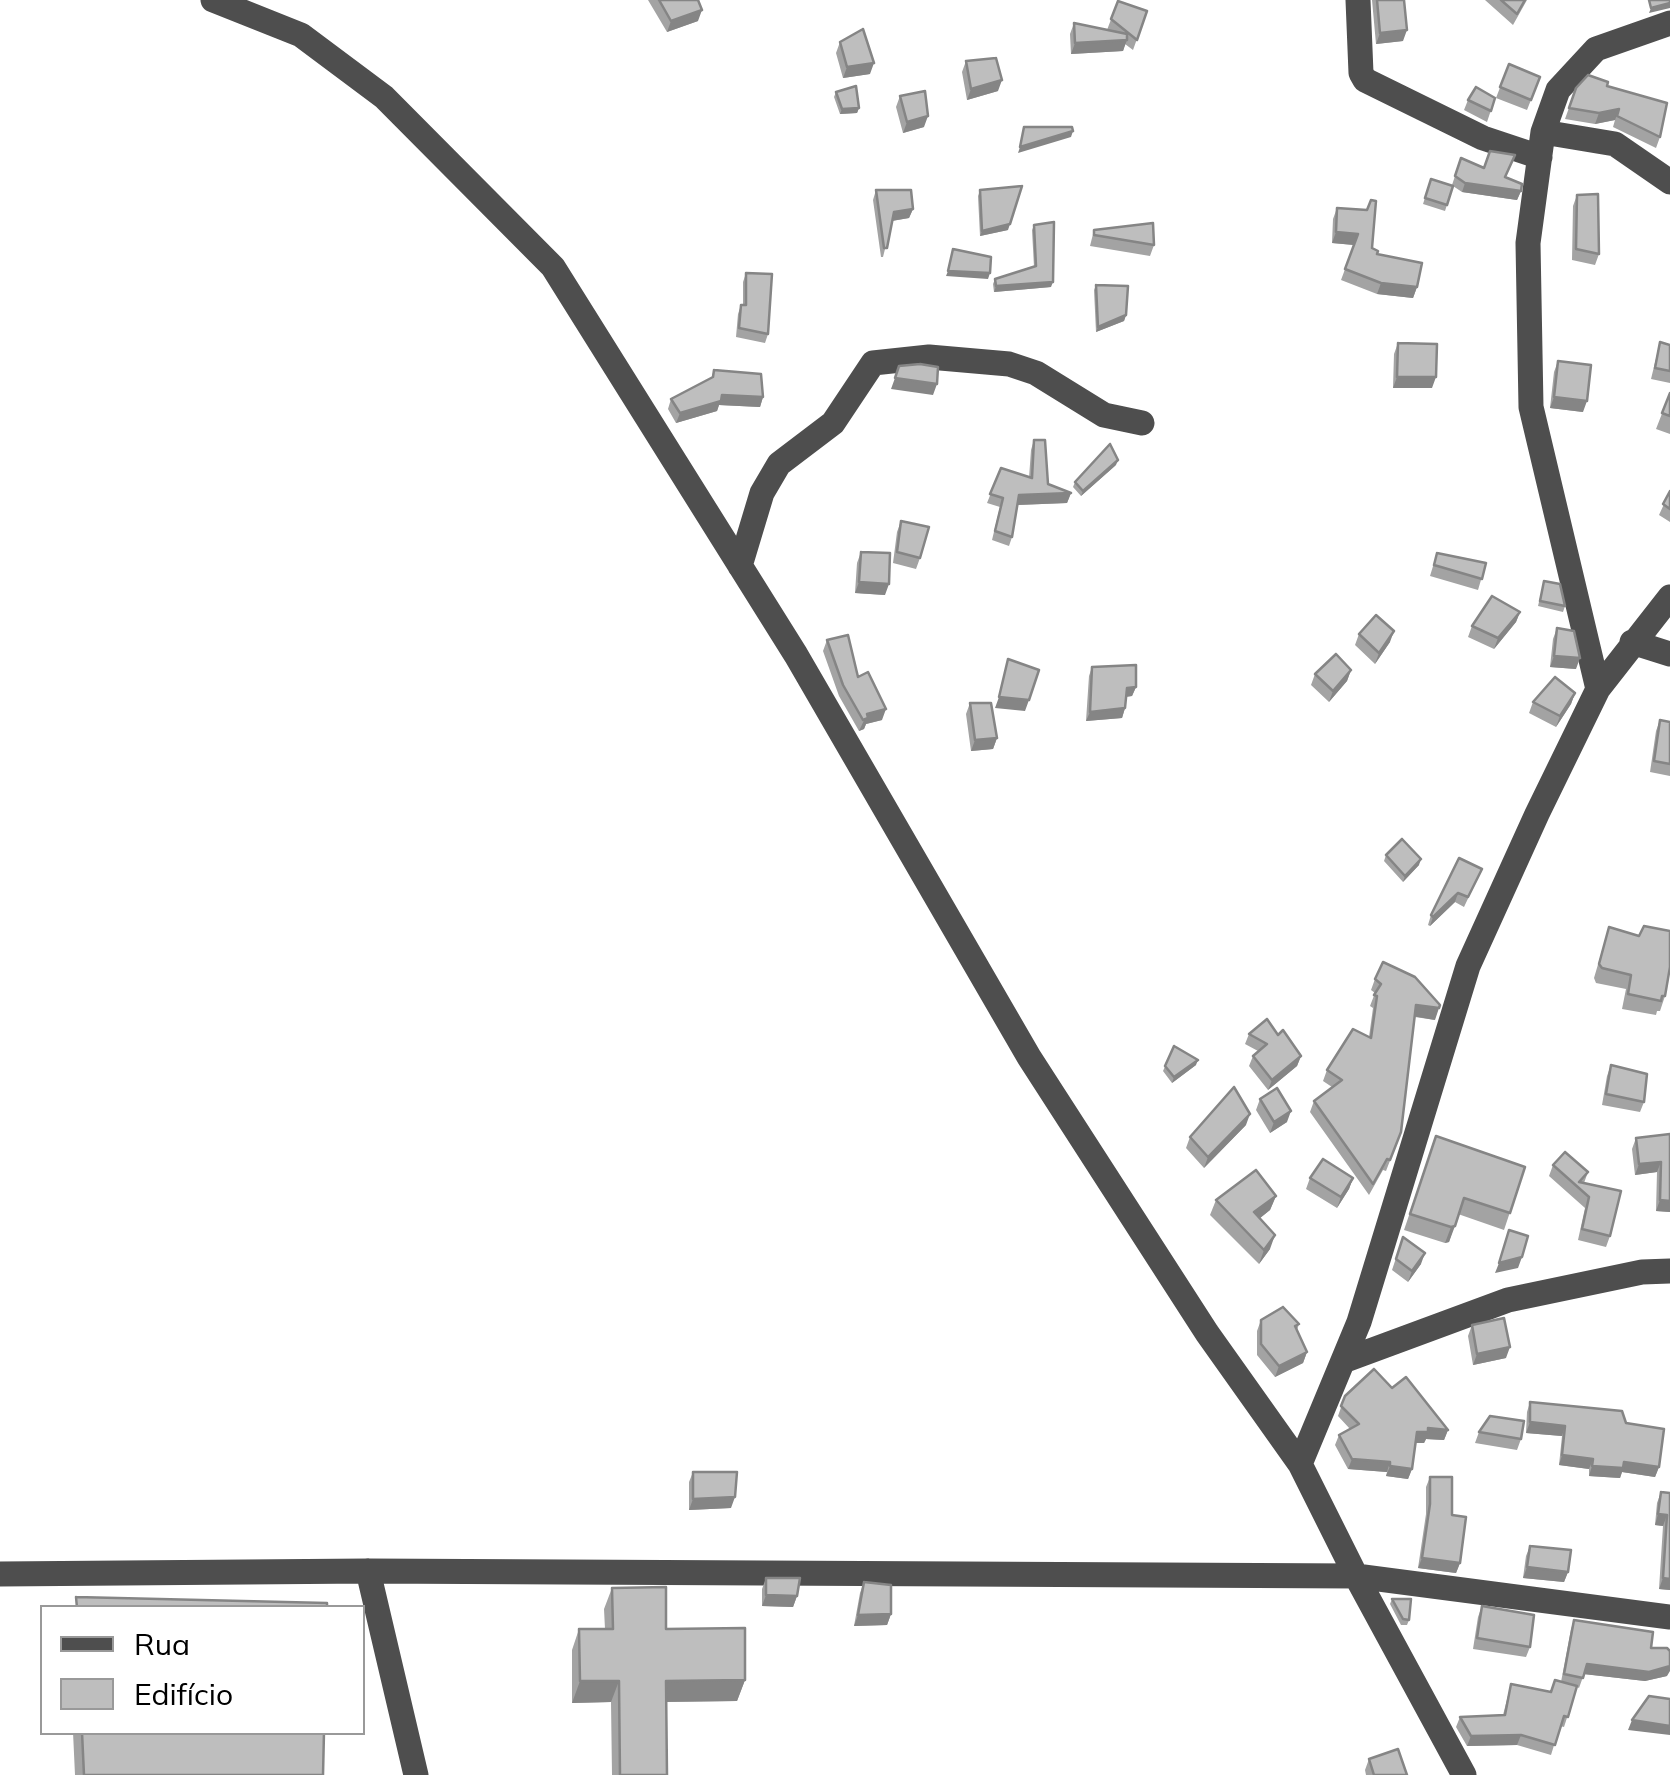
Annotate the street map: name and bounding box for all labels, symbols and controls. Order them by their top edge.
legend [40,1605,365,1735]
text: Rua [134,1625,190,1663]
text: Edifício [134,1675,233,1713]

